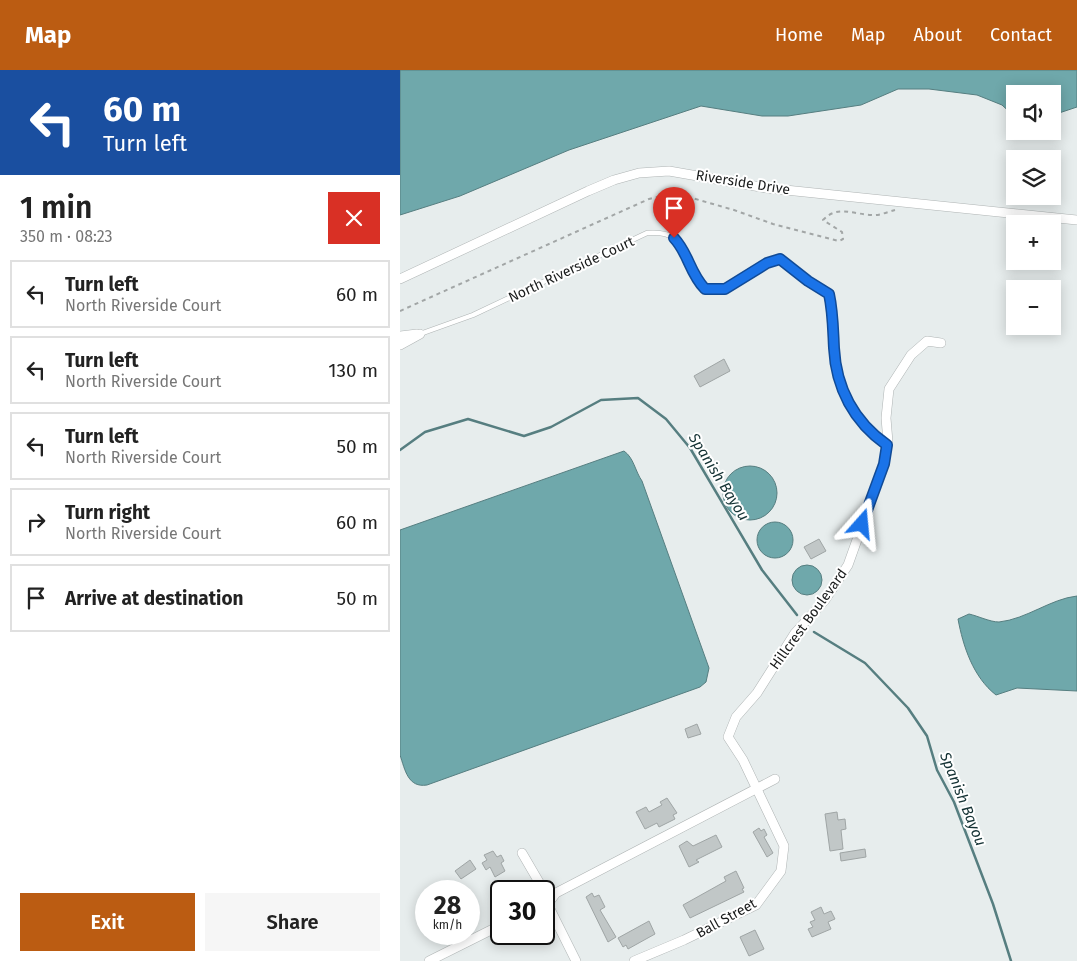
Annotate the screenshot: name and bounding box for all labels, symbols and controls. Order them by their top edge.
text: Map [25,21,71,49]
text: Home [775,24,823,46]
text: Map [851,24,885,46]
text: About [913,24,962,46]
text: Contact [990,24,1052,46]
map controls [1006,85,1061,335]
button: sound [1006,85,1061,140]
text: 60 m [103,88,181,130]
icon: left [20,90,85,155]
text: Turn left [103,130,187,157]
button: layers [1006,150,1061,205]
street label: Riverside Drive [695,167,791,198]
pin [653,187,695,238]
text: 1 min [20,190,92,226]
button: close [328,192,380,244]
icon: arrive [660,194,688,222]
button: + [1006,215,1061,270]
text: 350 m · 08:23 [20,227,113,246]
street label: North Riverside Court [506,232,638,306]
text: Turn left [65,273,139,296]
icon: left [22,280,50,308]
button: − [1006,280,1061,335]
text: 60 m [336,283,378,306]
text: North Riverside Court [65,296,221,315]
text: Turn left [65,349,139,372]
icon: left [22,356,50,384]
text: 130 m [328,359,378,382]
text: North Riverside Court [65,372,221,391]
text: Turn left [65,425,139,448]
water label: Spanish Bayou [684,429,753,524]
icon: left [22,432,50,460]
text: 50 m [337,435,378,458]
text: North Riverside Court [65,448,221,467]
position arrow [835,497,887,549]
text: Turn right [65,501,150,524]
icon: right [22,508,50,536]
text: 60 m [336,511,378,534]
text: North Riverside Court [65,524,221,543]
street label: Hillcrest Boulevard [766,566,851,673]
icon: arrive [22,584,50,612]
text: Arrive at destination [65,587,244,610]
text: 50 m [337,587,378,610]
water label: Spanish Bayou [936,748,990,849]
speed limit sign: 30 [490,880,555,945]
text: 28 [434,891,461,921]
button: Exit [20,893,195,951]
button: Share [205,893,380,951]
street label: Ball Street [693,895,760,942]
text: km/h [433,918,462,932]

